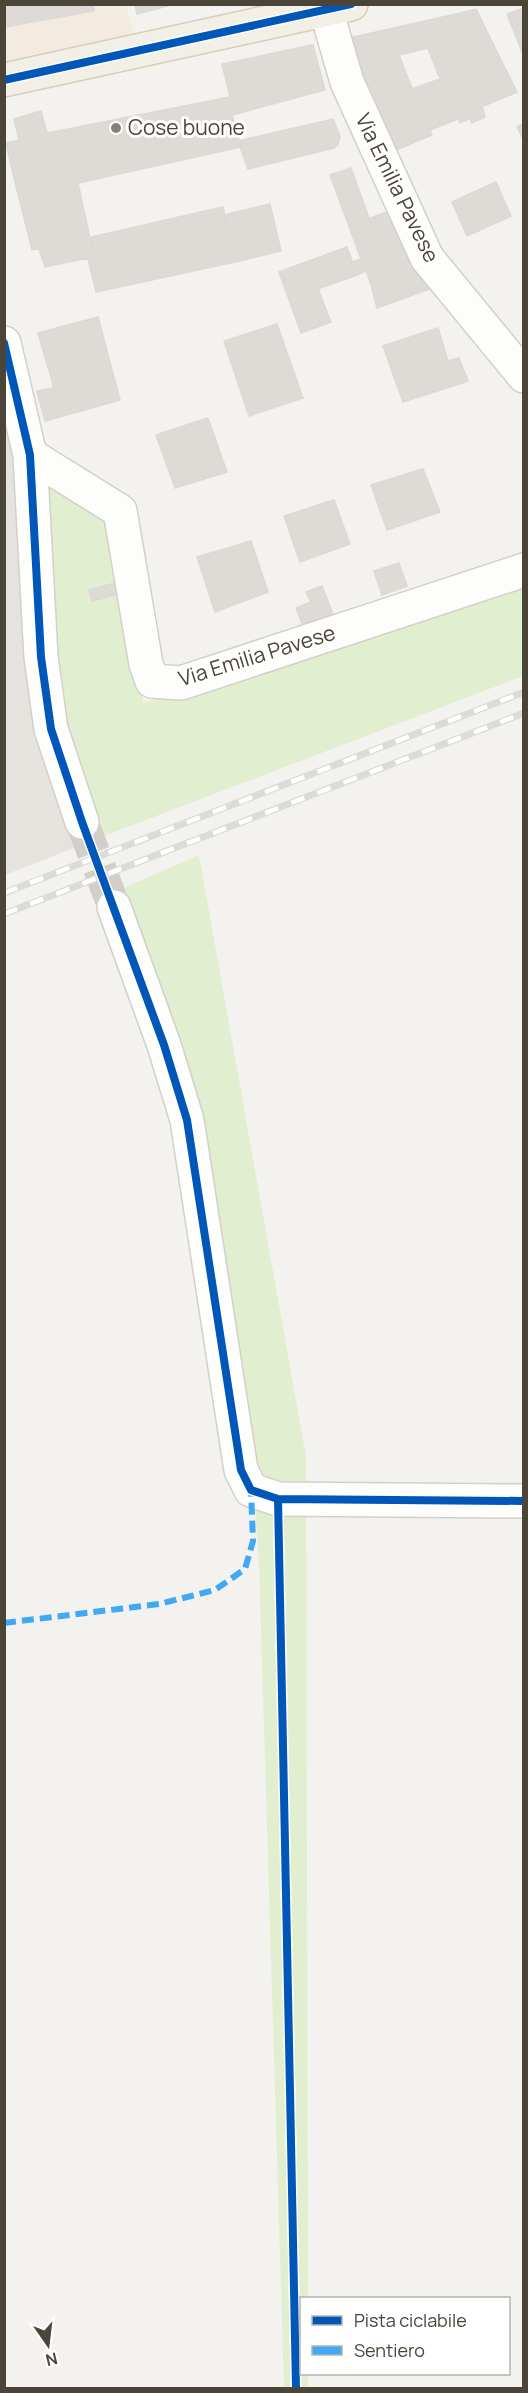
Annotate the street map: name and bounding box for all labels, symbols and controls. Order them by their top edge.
street label: Via Emilia Pavese [350,108,446,267]
place label: Cose buone [128,113,245,141]
marker: Cose buone [109,121,123,135]
street label: Via Emilia Pavese [175,618,339,692]
legend [300,2297,510,2375]
text: Pista ciclabile [354,2308,467,2332]
north arrow [18,2315,78,2375]
text: Sentiero [354,2338,425,2362]
text: N [43,2347,60,2372]

